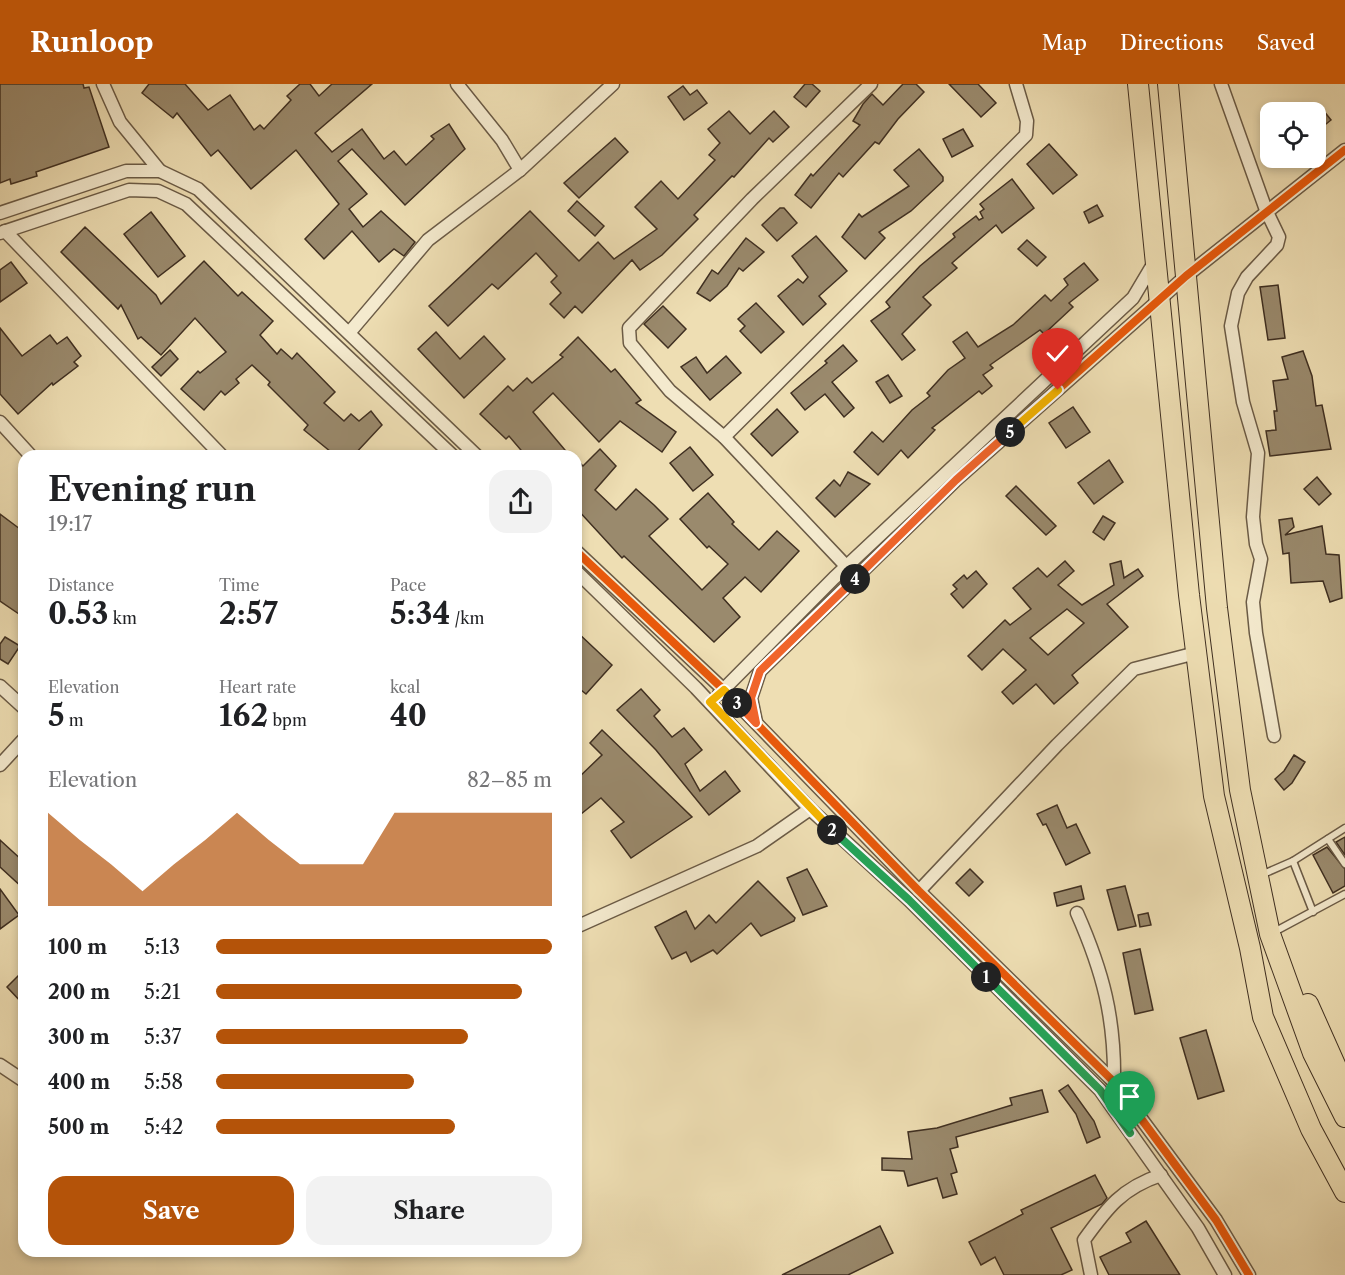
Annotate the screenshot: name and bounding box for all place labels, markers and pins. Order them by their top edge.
pin [1032,328,1083,390]
pin: 5 [995,417,1025,447]
pin: 4 [840,564,870,594]
pin: 3 [722,688,752,718]
pin: 2 [817,815,847,845]
pin: 1 [971,962,1001,992]
pin [1104,1071,1155,1133]

